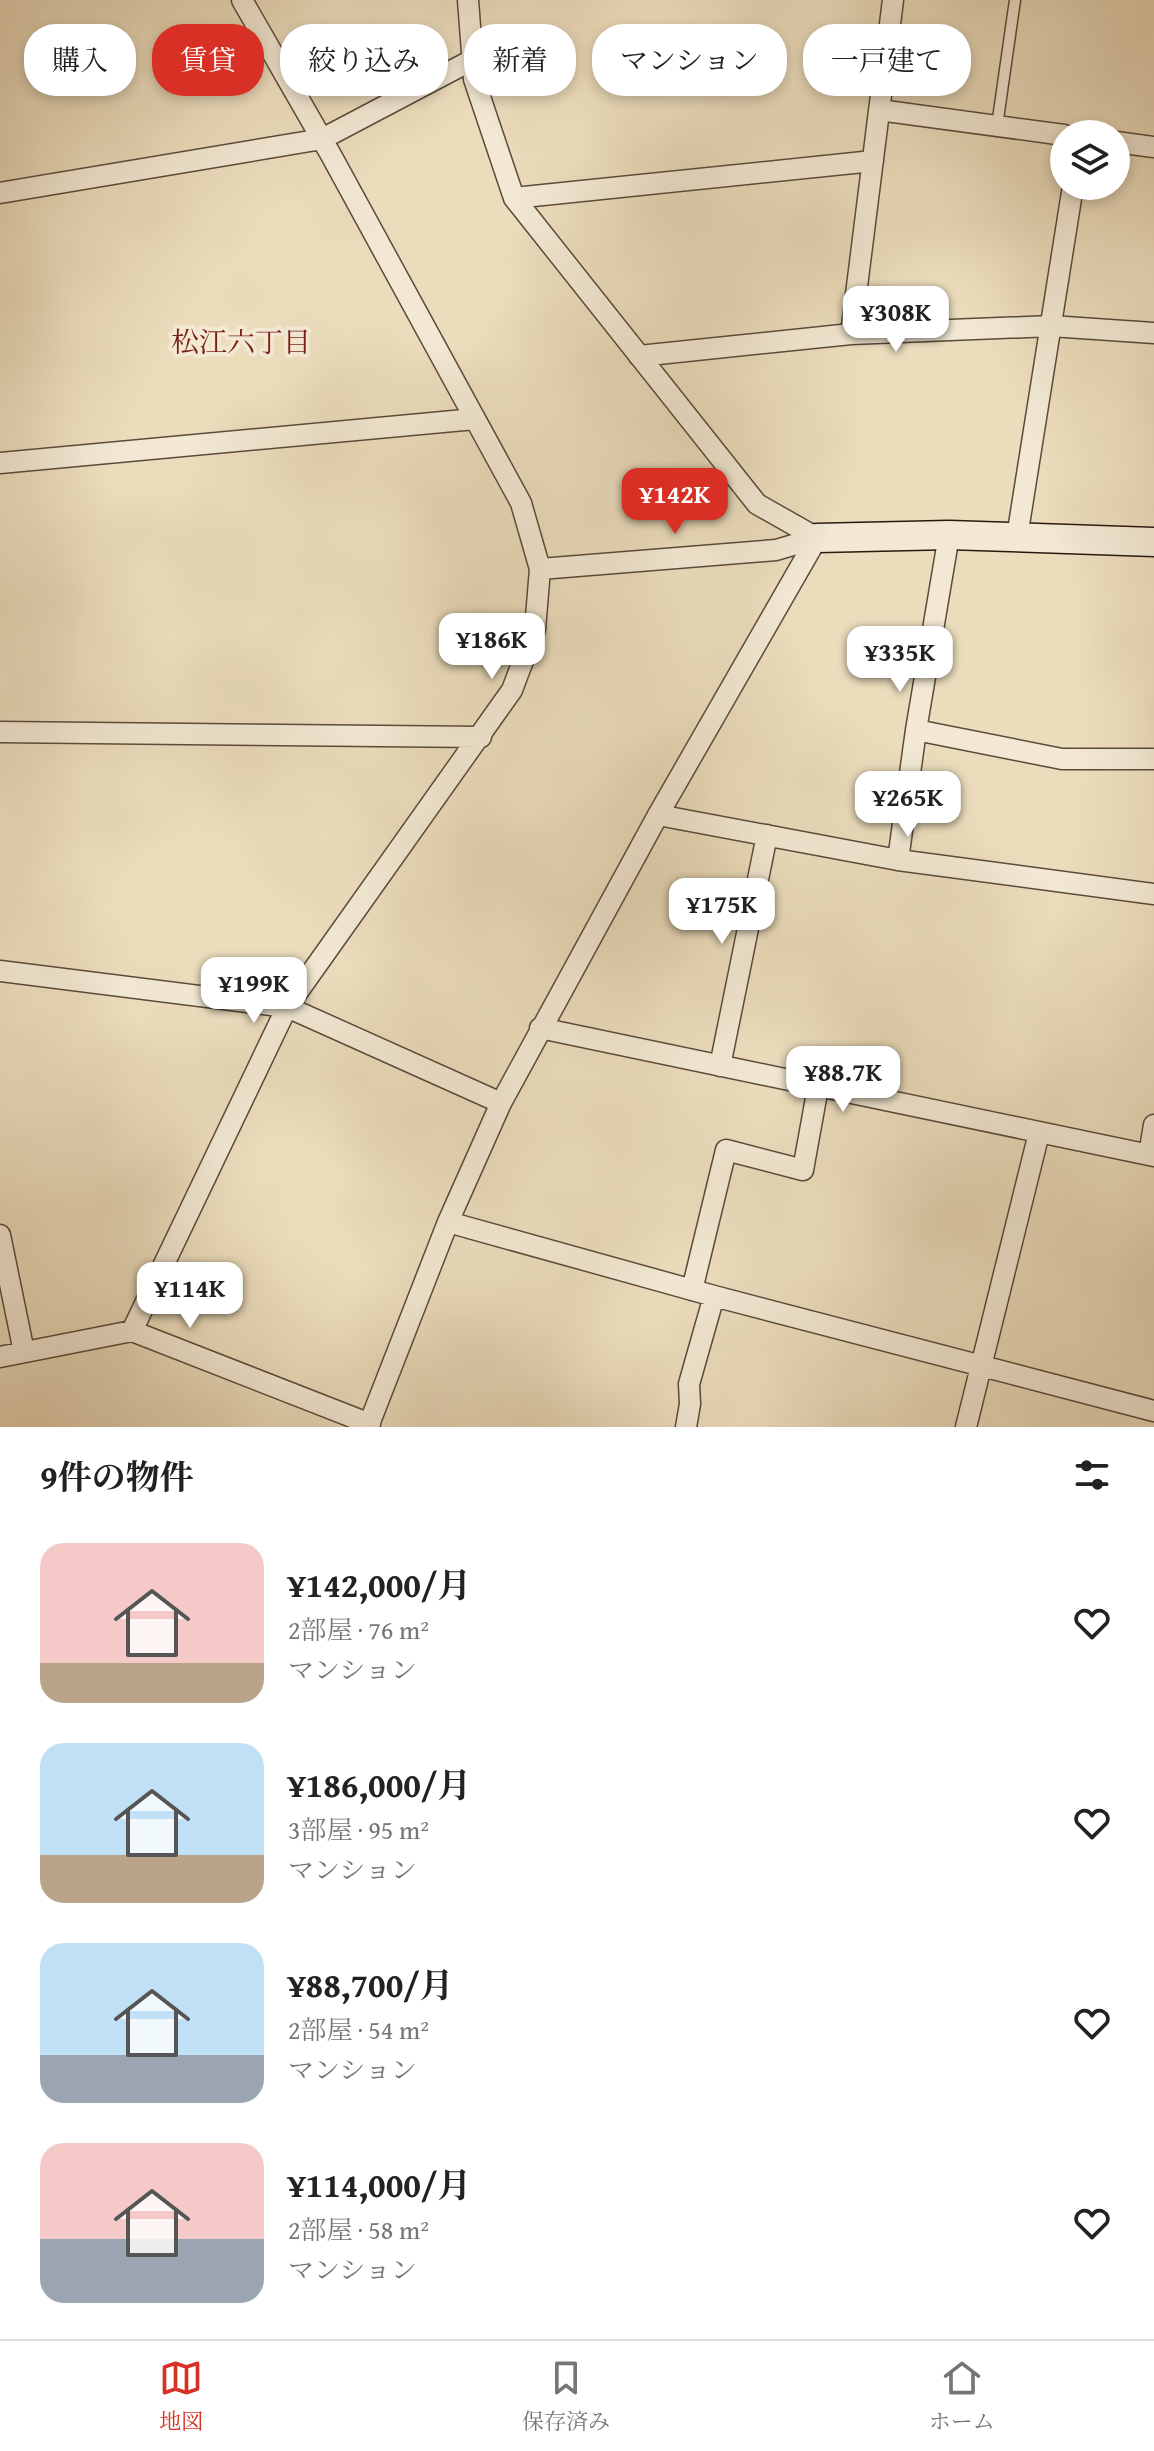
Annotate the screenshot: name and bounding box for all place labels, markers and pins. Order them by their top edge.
pin: ¥308K [840,286,952,354]
pin: ¥142K [619,468,731,536]
pin: ¥186K [436,613,548,681]
pin: ¥335K [844,626,956,694]
pin: ¥265K [852,771,964,839]
pin: ¥175K [666,878,778,946]
pin: ¥199K [198,957,310,1025]
pin: ¥88.7K [778,1046,908,1114]
pin: ¥114K [134,1262,246,1330]

